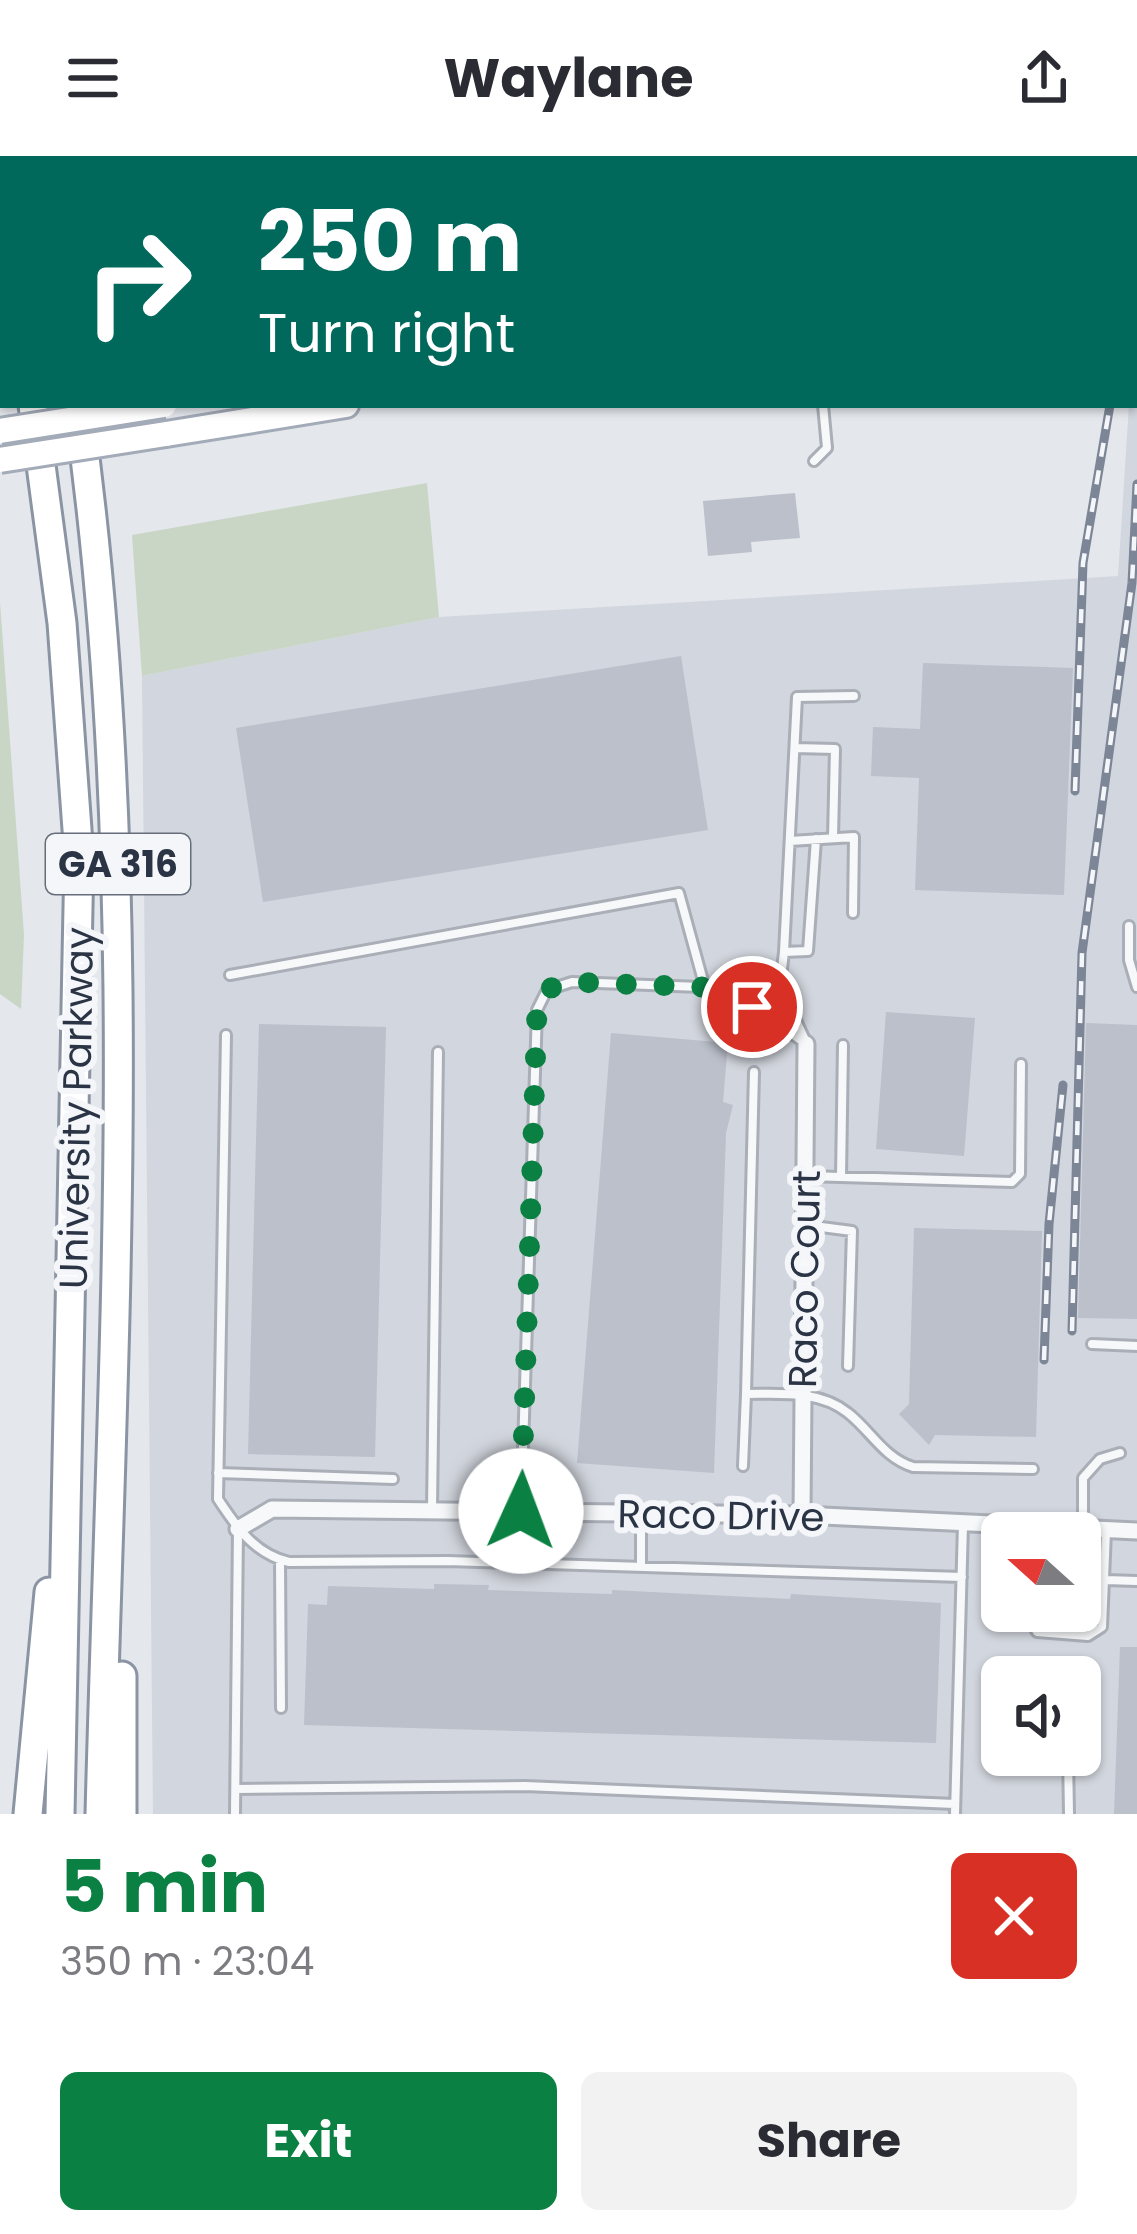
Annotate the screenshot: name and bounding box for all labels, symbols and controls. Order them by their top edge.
text: Waylane [444,40,693,116]
icon: menu [60,45,126,111]
icon: share [1011,45,1077,111]
text: 250 m [258,183,522,300]
icon: right [60,204,216,360]
text: Turn right [258,295,515,371]
road number: GA 316 [46,834,190,894]
street label: University Parkway [46,927,107,1289]
pin [701,956,803,1058]
icon: arrive [719,974,785,1040]
street label: Raco Court [775,1170,834,1388]
position arrow [458,1448,584,1574]
street label: Raco Drive [617,1486,825,1545]
north arrow [981,1512,1101,1632]
map controls [981,1512,1101,1776]
button: sound [981,1656,1101,1776]
text: 5 min [60,1836,268,1937]
button: close [951,1853,1077,1979]
text: 350 m · 23:04 [60,1934,314,1989]
button: Exit [60,2072,557,2210]
button: Share [581,2072,1077,2210]

